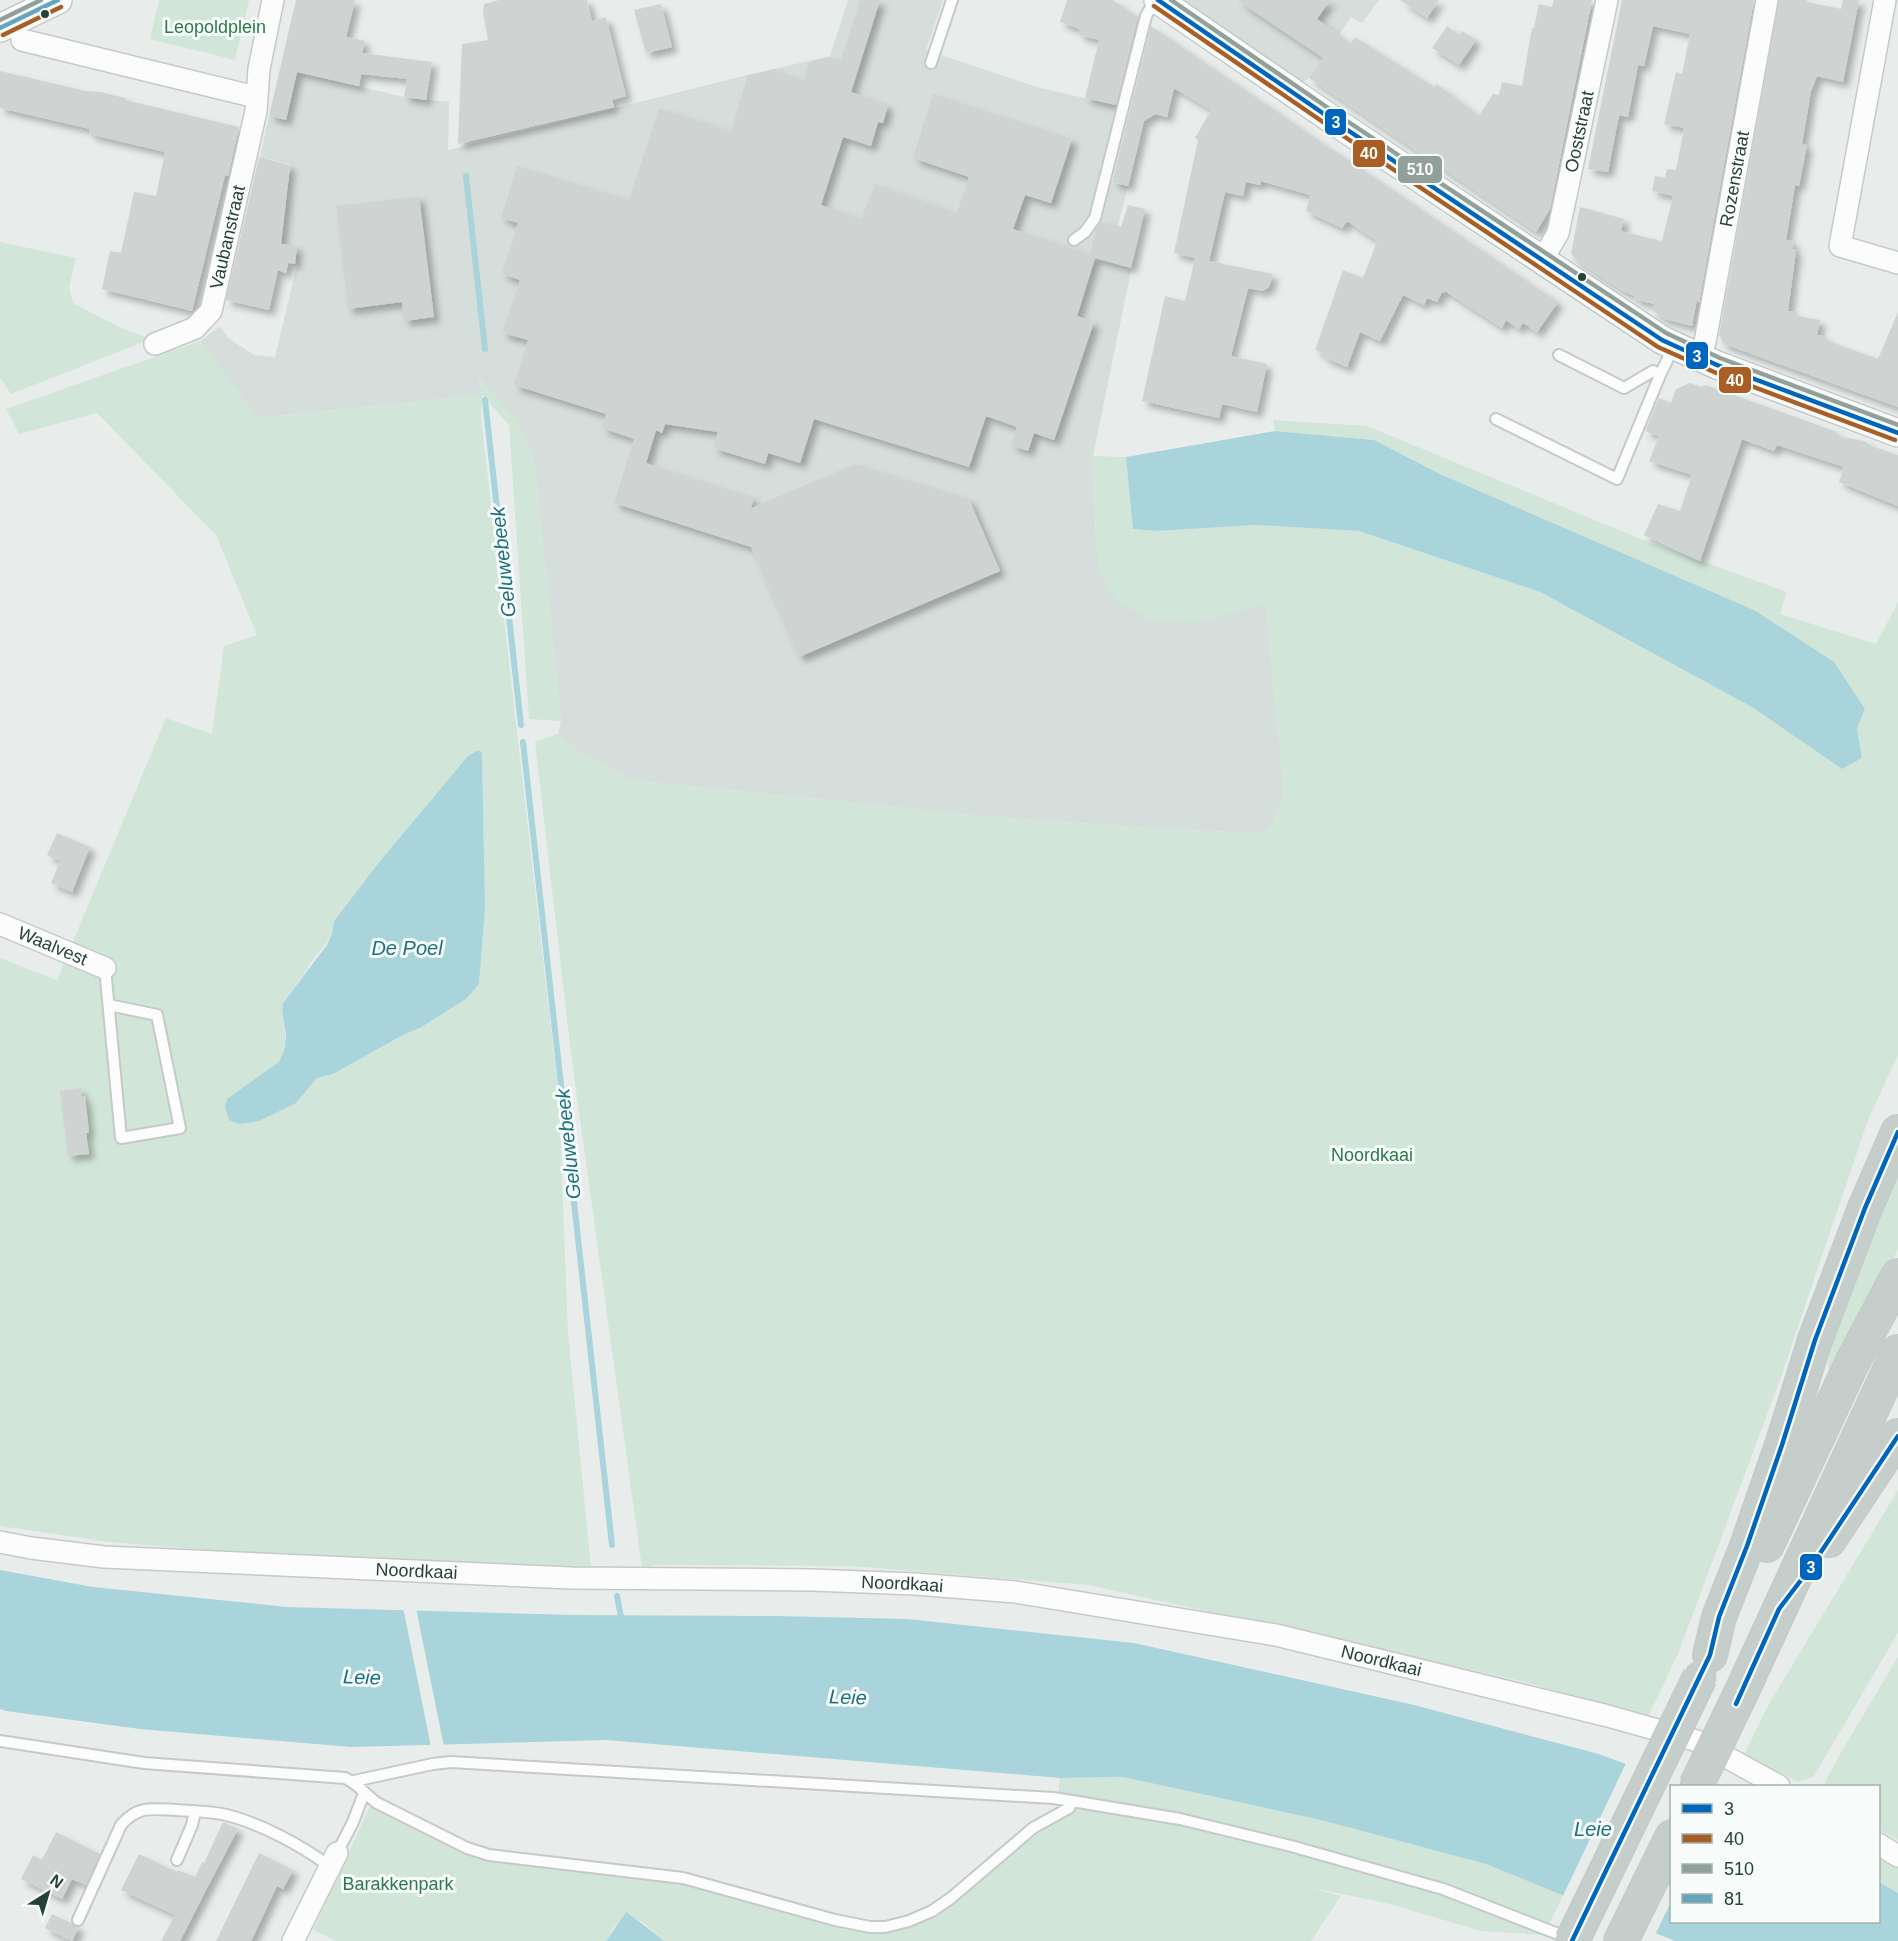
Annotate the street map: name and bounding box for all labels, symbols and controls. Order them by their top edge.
unlabelled marker [39,8,51,20]
park label: Leopoldplein [164,17,266,37]
street label: Ooststraat [1561,89,1598,174]
line badge: 3 [1324,108,1347,136]
text: 3 [1332,114,1341,131]
street label: Rozenstraat [1716,129,1753,228]
line badge: 40 [1352,139,1386,168]
text: 40 [1360,145,1378,162]
line badge: 510 [1397,155,1443,184]
text: 510 [1407,161,1433,178]
street label: Vaubanstraat [206,183,249,291]
unlabelled marker [1576,271,1588,283]
line badge: 3 [1685,341,1709,370]
text: 3 [1693,348,1702,365]
line badge: 40 [1718,366,1752,394]
text: 40 [1726,372,1744,389]
water label: Geluwebeek [486,505,520,618]
street label: Waalvest [15,923,90,969]
water label: De Poel [371,937,443,959]
water label: Geluwebeek [551,1087,585,1200]
park label: Noordkaai [1331,1145,1413,1165]
line badge: 3 [1799,1553,1823,1581]
street label: Noordkaai [375,1559,458,1583]
text: 3 [1807,1559,1816,1576]
street label: Noordkaai [861,1572,944,1596]
street label: Noordkaai [1339,1641,1424,1680]
water label: Leie [343,1665,381,1689]
water label: Leie [829,1685,867,1709]
legend [1670,1785,1880,1923]
text: 3 [1724,1799,1734,1819]
water label: Leie [1574,1818,1612,1840]
text: 40 [1724,1829,1744,1849]
text: 510 [1724,1859,1754,1879]
north arrow [18,1863,78,1923]
text: N [47,1871,66,1892]
park label: Barakkenpark [342,1874,455,1894]
text: 81 [1724,1889,1744,1909]

